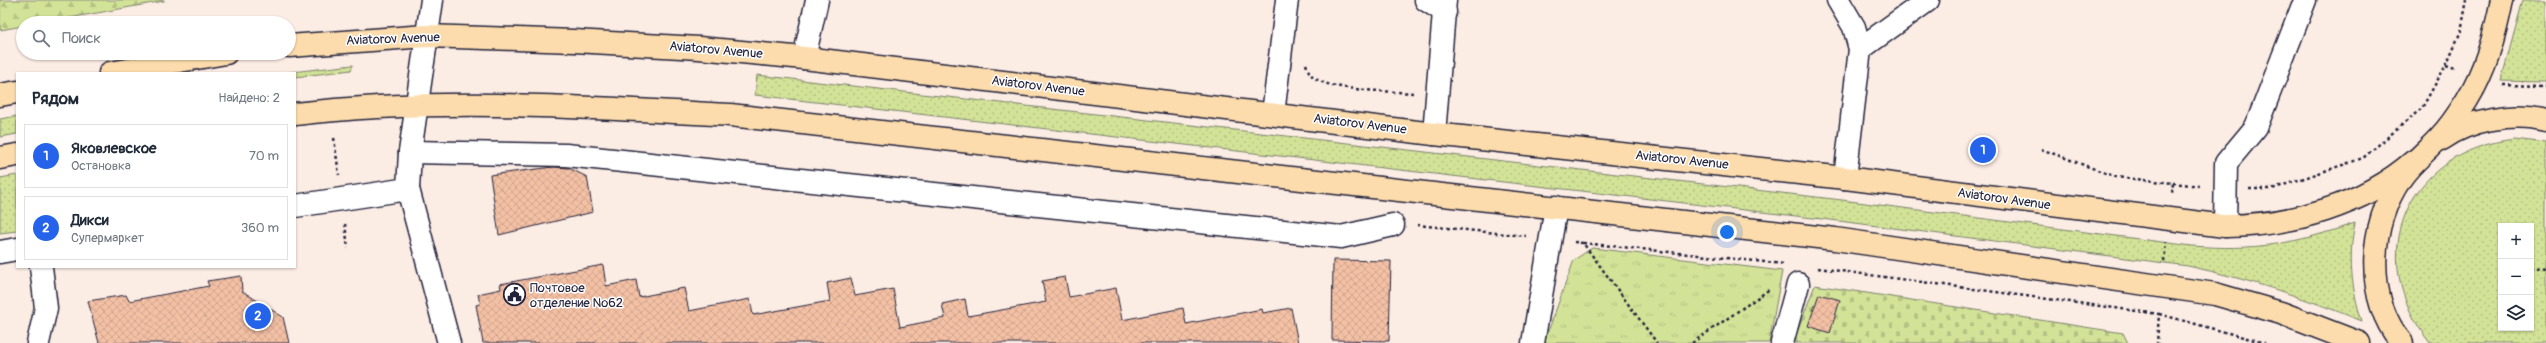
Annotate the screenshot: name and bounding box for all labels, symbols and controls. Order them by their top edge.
search box [16,16,296,60]
icon: search [30,27,52,49]
text: Поиск [62,29,101,48]
street label: Aviatorov Avenue [346,29,441,49]
street label: Aviatorov Avenue [669,38,764,62]
street label: Aviatorov Avenue [991,72,1086,100]
text: Рядом [32,88,79,109]
text: Найдено: 2 [218,90,280,106]
street label: Aviatorov Avenue [1313,110,1408,138]
pin: 1 [1970,135,1996,165]
text: Яковлевское [71,139,156,158]
street label: Aviatorov Avenue [1635,147,1730,173]
text: 1 [43,148,49,164]
text: 70 m [249,148,279,164]
text: Остановка [71,158,131,174]
street label: Aviatorov Avenue [1956,185,2052,214]
text: Дикси [71,211,109,230]
text: 2 [42,220,50,236]
text: 360 m [241,220,279,236]
your location [1717,222,1737,242]
map controls [2498,223,2534,331]
button: + [2498,223,2534,259]
text: Супермаркет [71,230,144,246]
button: − [2498,259,2534,295]
place label: Почтовое отделение №62 [530,280,623,311]
public building icon: Почтовое отделение №62 [501,282,527,308]
button: layers [2498,295,2534,331]
pin: 2 [245,301,271,331]

